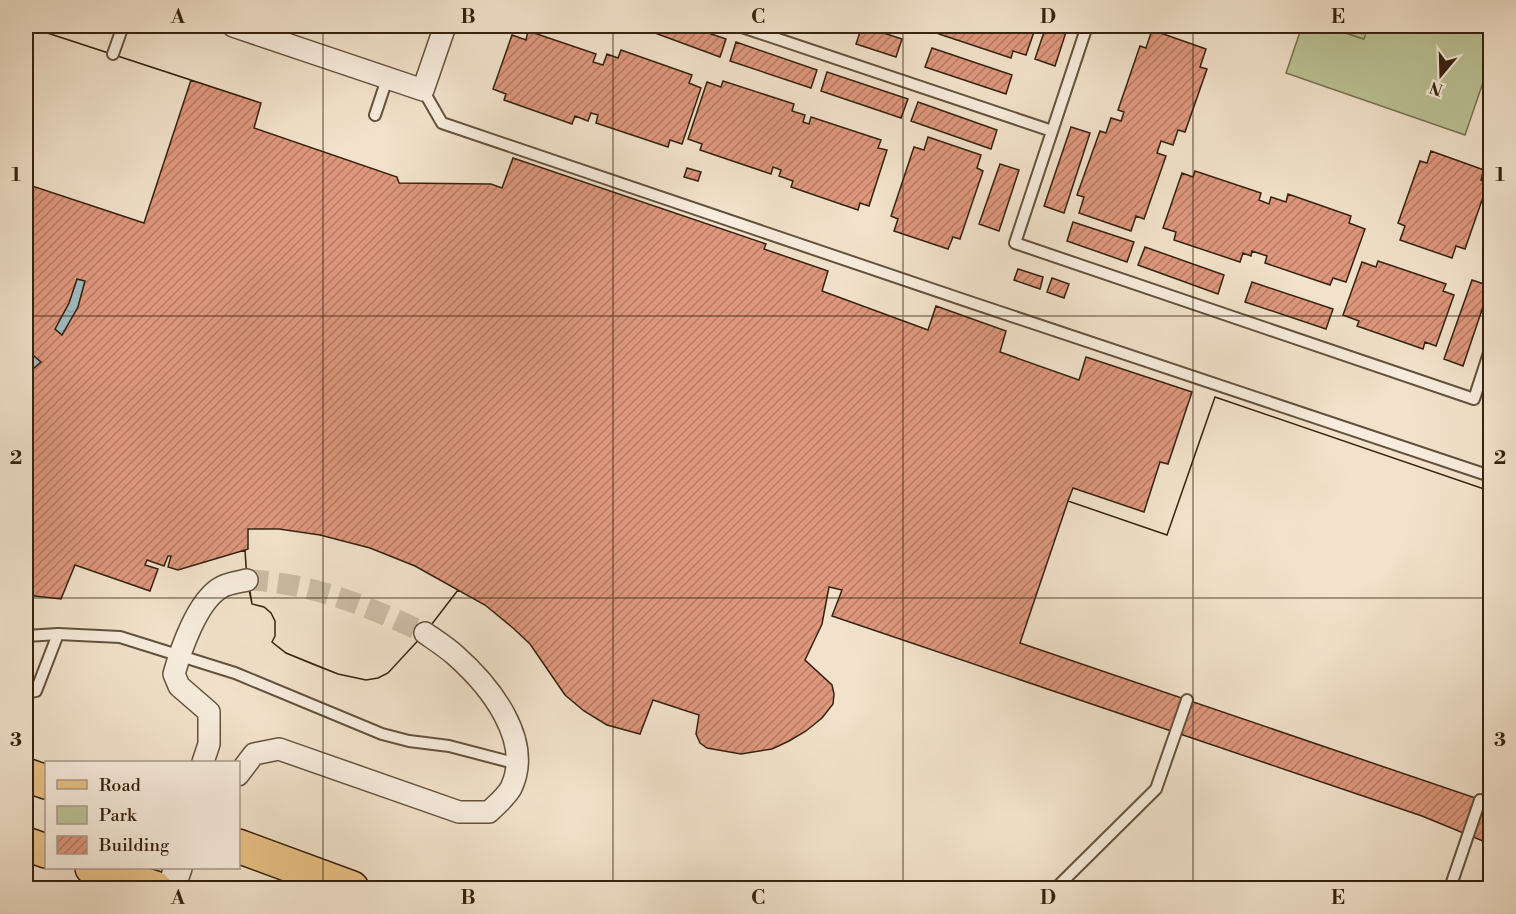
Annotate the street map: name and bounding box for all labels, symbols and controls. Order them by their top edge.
text: A [170,5,186,30]
text: B [460,5,476,30]
text: C [751,5,765,30]
text: D [1040,5,1056,30]
text: E [1331,5,1345,30]
north arrow [1411,45,1471,105]
text: N [1427,77,1446,100]
text: 1 [11,163,21,188]
text: 1 [1495,163,1505,188]
text: 2 [10,446,22,471]
text: 2 [1494,446,1506,471]
text: 3 [10,728,22,753]
text: 3 [1494,728,1506,753]
legend [45,761,240,869]
text: Road [99,774,142,797]
text: Park [99,804,138,827]
text: Building [98,834,170,857]
text: A [170,886,186,911]
text: B [460,886,476,911]
text: C [751,886,765,911]
text: D [1040,886,1056,911]
text: E [1331,886,1345,911]

